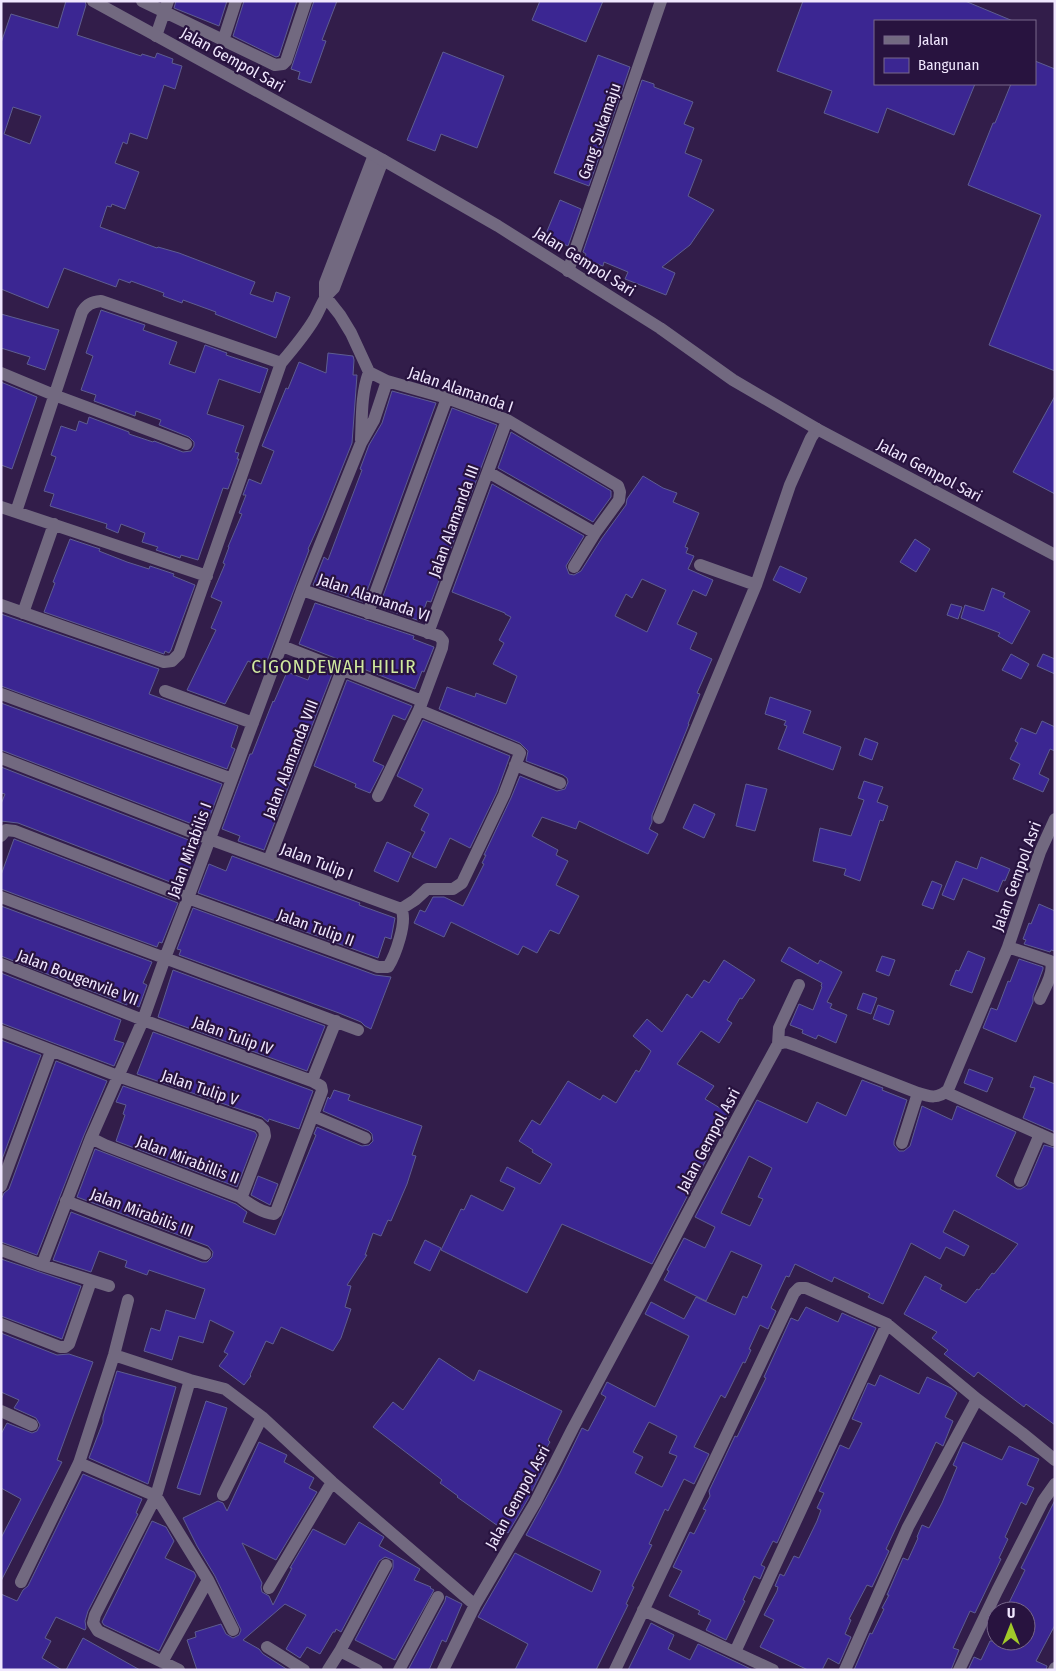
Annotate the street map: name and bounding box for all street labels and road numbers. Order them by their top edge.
street label: Jalan Gempol Sari [177,23,288,96]
street label: Gang Sukamaju [574,81,625,182]
street label: Jalan Gempol Sari [531,223,639,300]
street label: Jalan Alamanda I [406,363,516,416]
street label: Jalan Gempol Sari [874,435,985,506]
street label: Jalan Alamanda III [424,463,483,580]
street label: Jalan Alamanda VI [315,569,433,626]
street label: Jalan Alamanda VIII [259,697,322,821]
street label: Jalan Mirabilis I [163,800,216,900]
street label: Jalan Gempol Asri [988,819,1045,934]
street label: Jalan Tulip I [278,839,356,884]
street label: Jalan Tulip II [275,905,357,950]
street label: Jalan Bougenvile VII [14,946,141,1009]
street label: Jalan Tulip IV [190,1012,276,1059]
street label: Jalan Tulip V [159,1065,242,1110]
street label: Jalan Gempol Asri [673,1085,744,1196]
street label: Jalan Mirabillis II [134,1131,242,1188]
street label: Jalan Mirabilis III [88,1184,196,1241]
street label: Jalan Gempol Asri [481,1442,554,1552]

